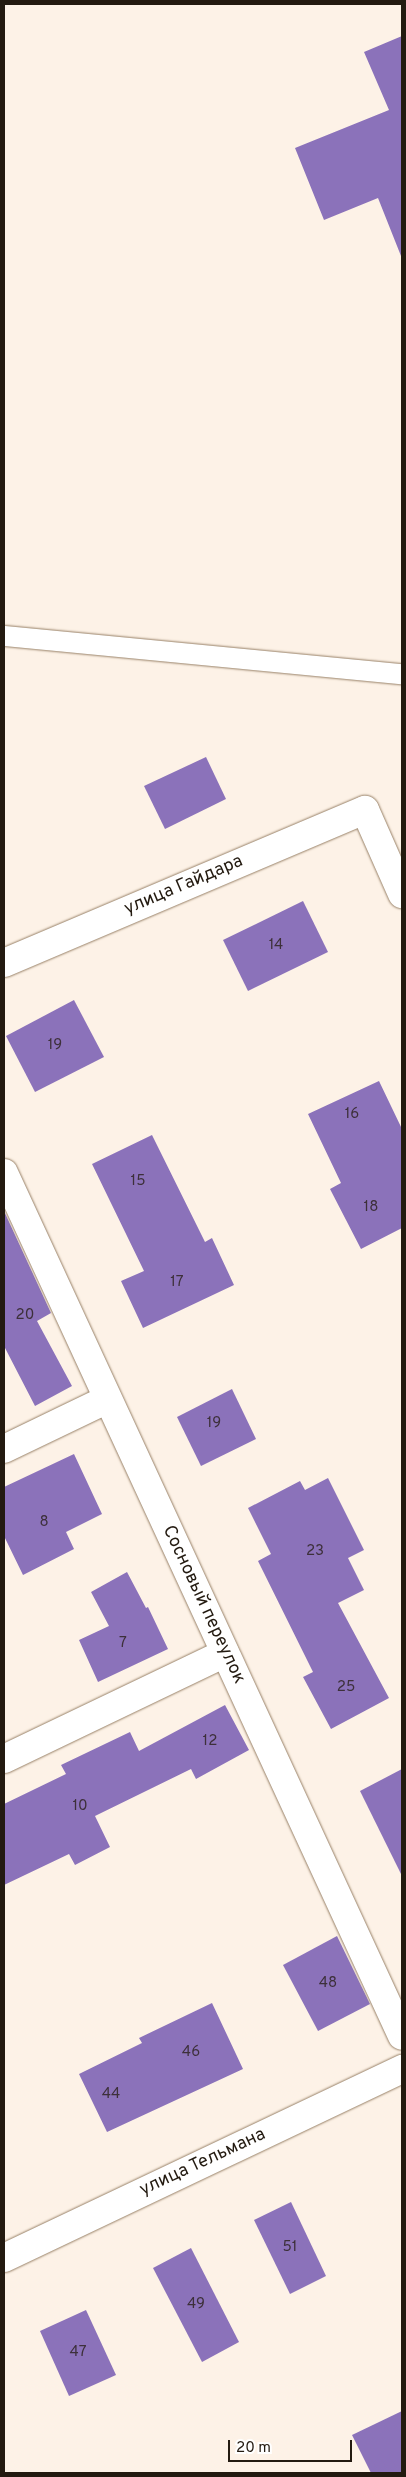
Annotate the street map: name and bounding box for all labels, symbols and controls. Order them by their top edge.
street label: улица Гайдара [121,851,247,921]
house number: 14 [269,937,283,955]
house number: 19 [48,1037,62,1055]
house number: 16 [345,1106,359,1124]
house number: 15 [131,1173,145,1191]
house number: 18 [364,1199,378,1217]
house number: 17 [170,1274,184,1292]
house number: 20 [16,1307,34,1325]
house number: 19 [207,1415,221,1433]
house number: 8 [39,1514,49,1532]
street label: Сосновый переулок [157,1522,249,1688]
house number: 23 [306,1543,324,1561]
house number: 7 [119,1635,127,1653]
house number: 25 [337,1679,355,1697]
house number: 12 [203,1733,217,1751]
house number: 10 [72,1798,88,1816]
house number: 48 [319,1975,337,1993]
house number: 46 [182,2044,200,2062]
house number: 44 [102,2086,120,2104]
street label: улица Тельмана [136,2124,270,2202]
house number: 51 [283,2239,297,2257]
house number: 49 [187,2296,205,2314]
house number: 47 [70,2344,86,2362]
scale bar [231,2430,355,2462]
text: 20 m [236,2439,271,2458]

